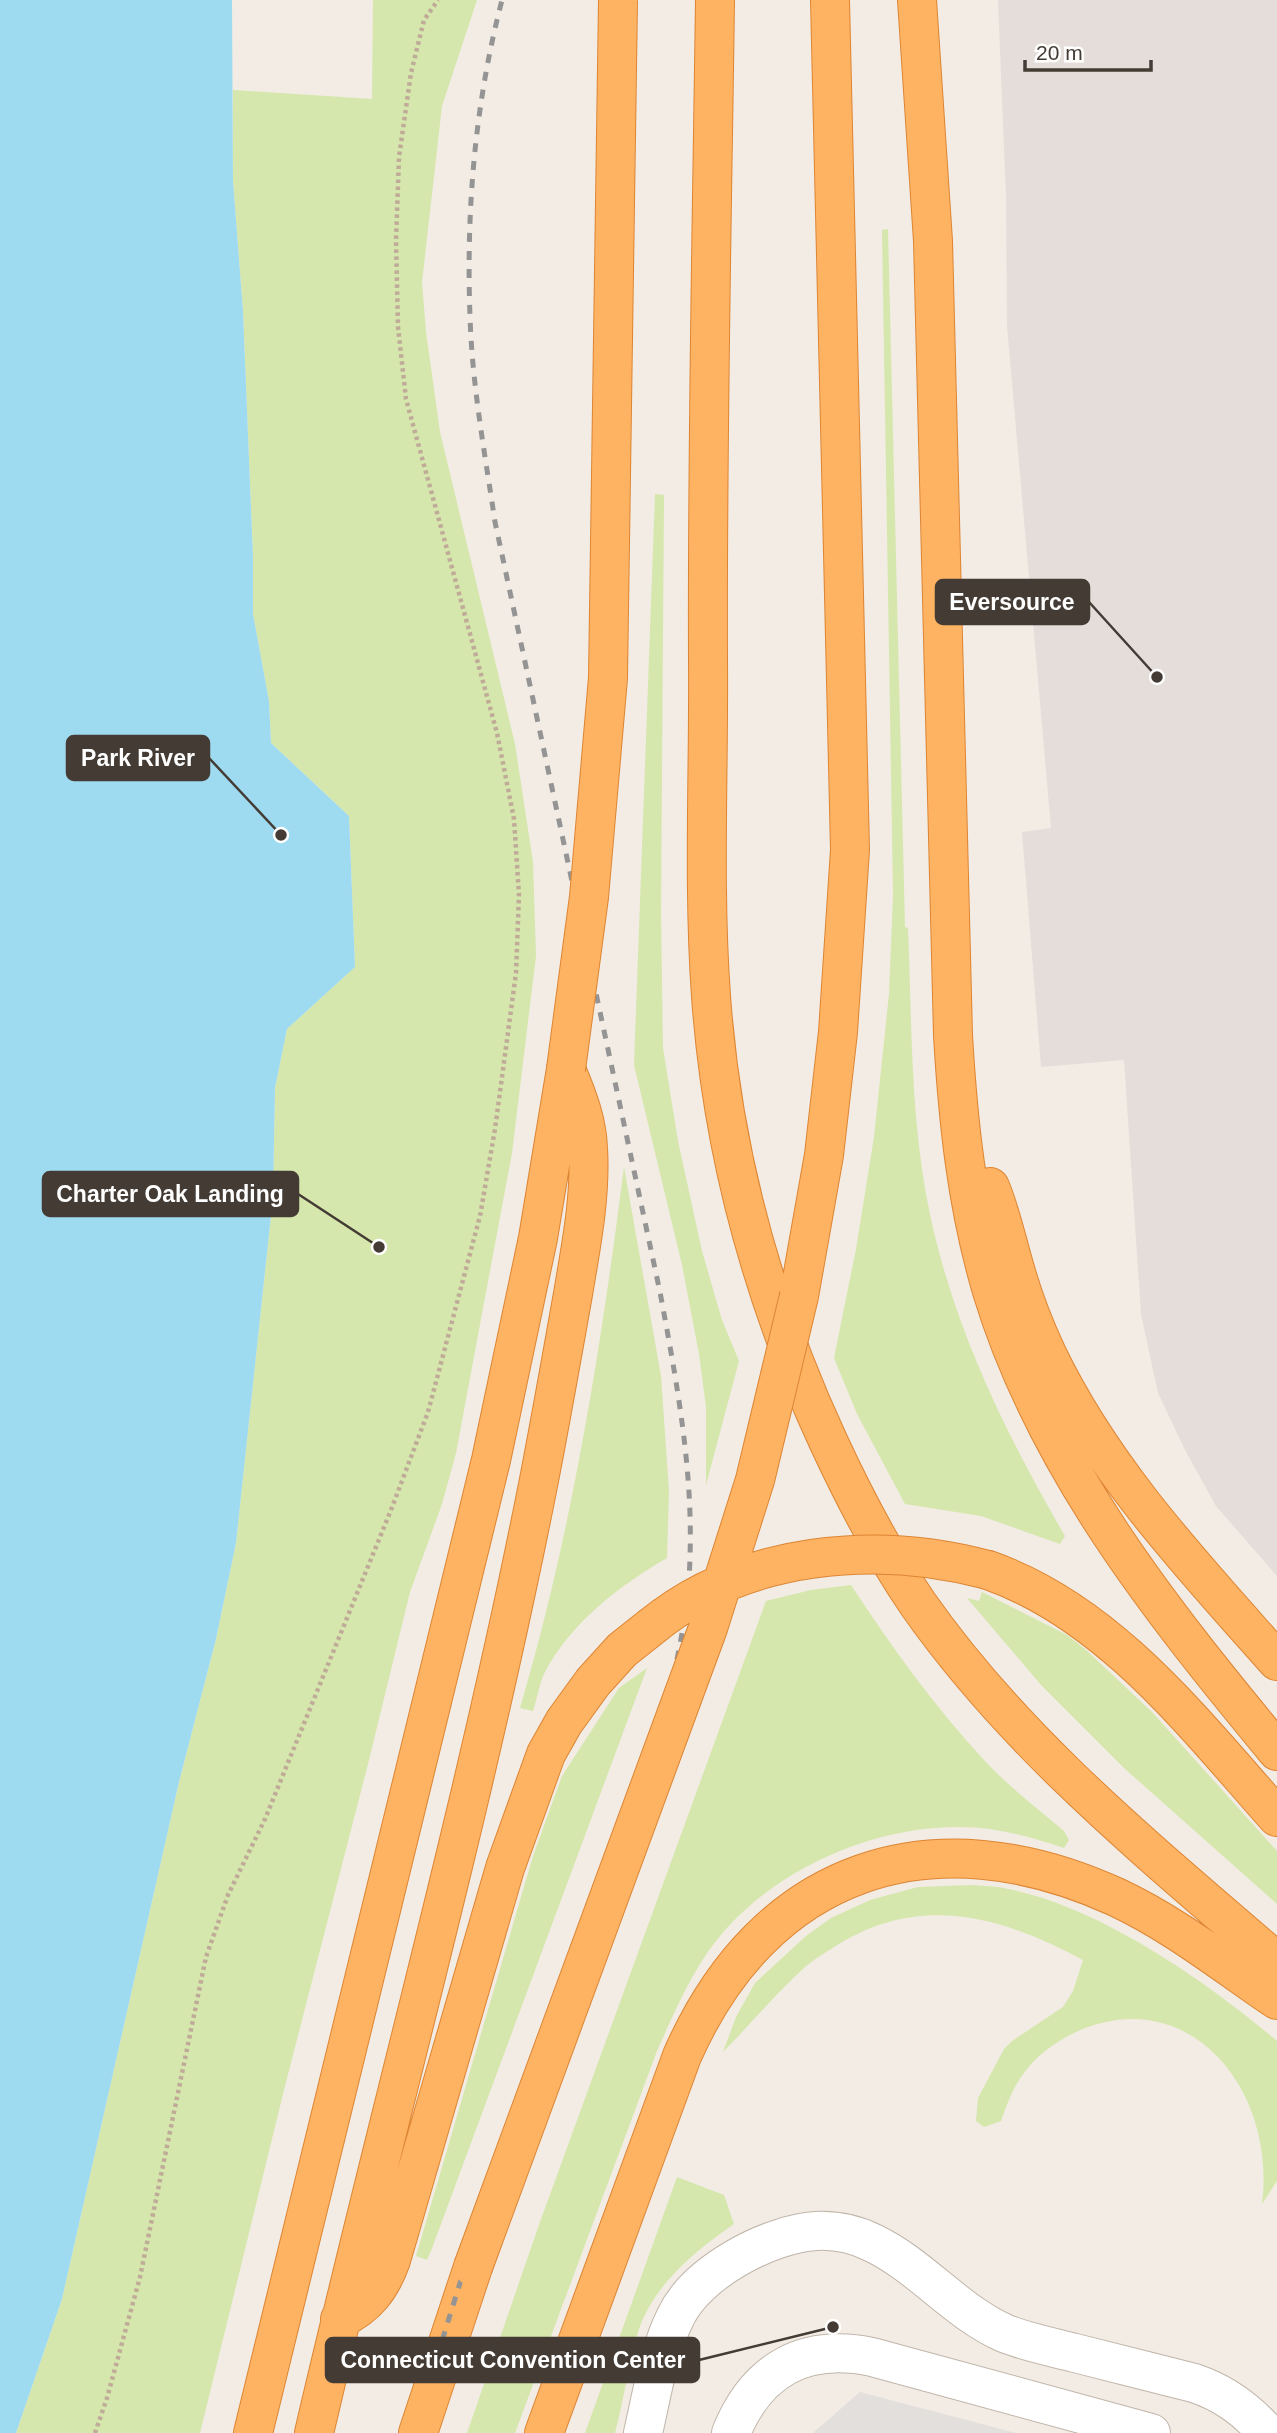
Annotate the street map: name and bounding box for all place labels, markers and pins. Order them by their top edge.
callout: Eversource [936,580,1089,624]
callout: Park River [67,736,209,780]
callout: Charter Oak Landing [43,1172,298,1216]
callout: Connecticut Convention Center [326,2338,699,2382]

